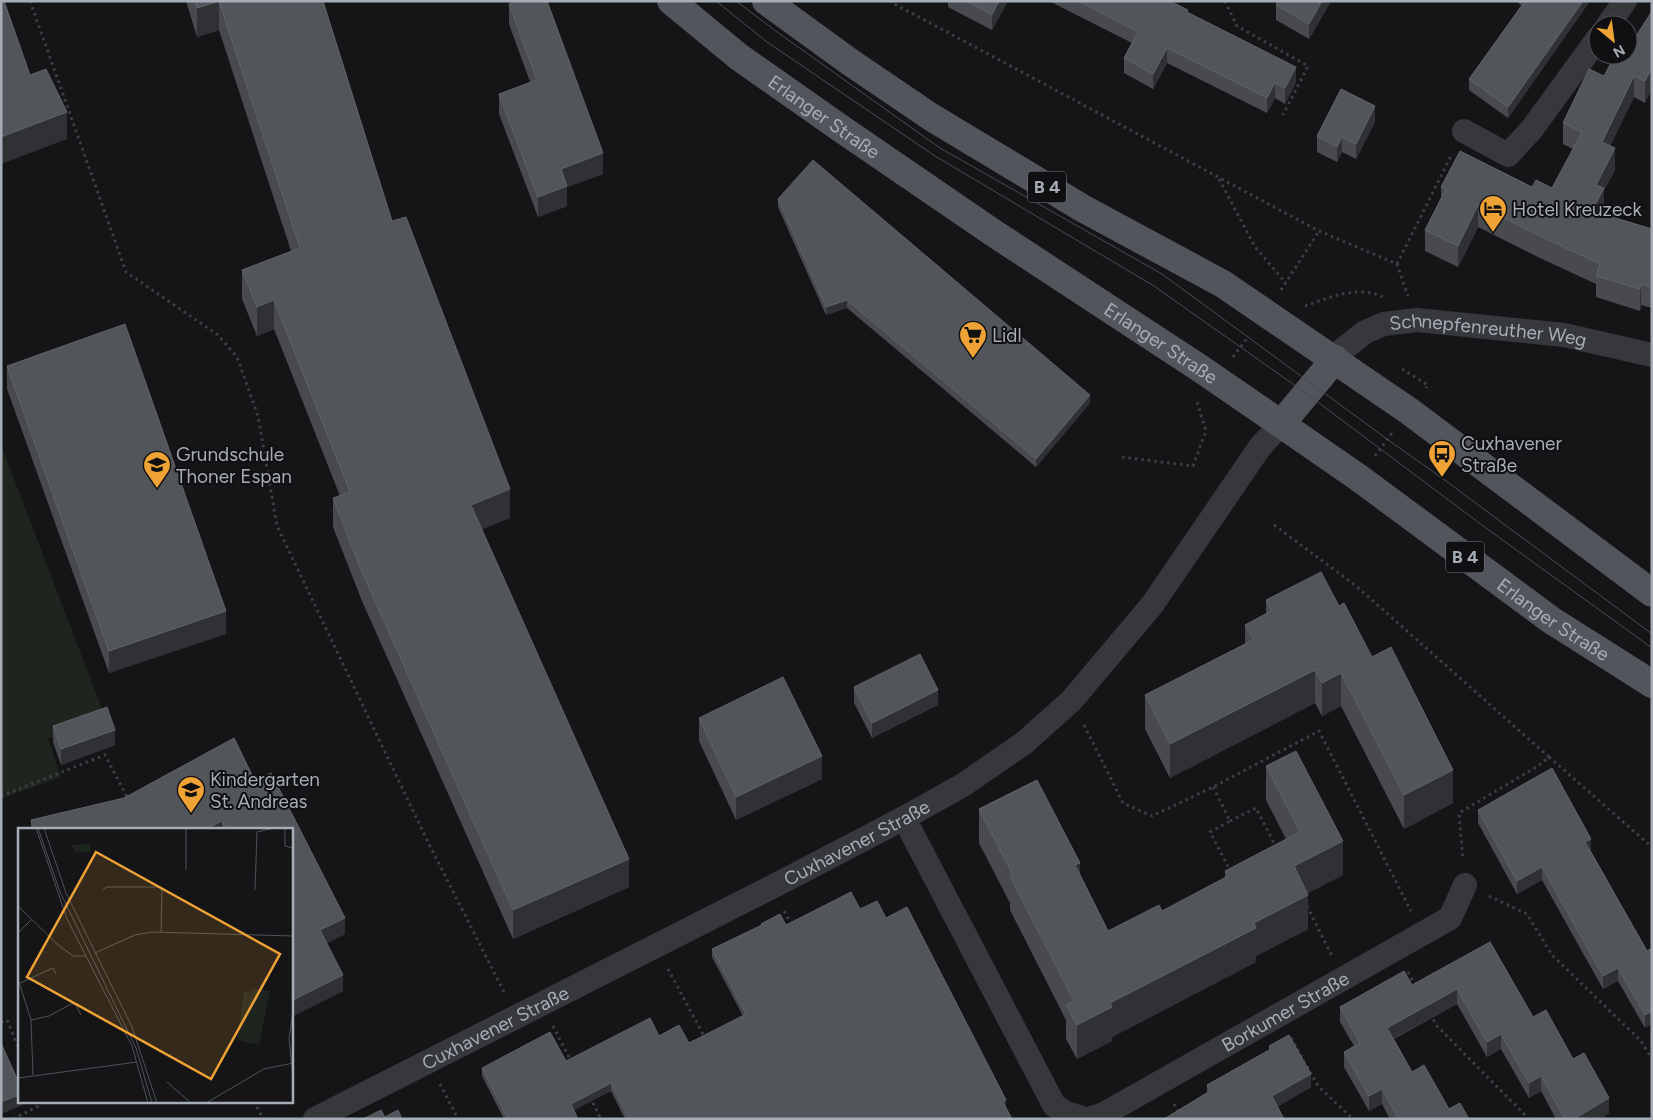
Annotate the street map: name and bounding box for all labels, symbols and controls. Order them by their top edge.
north arrow [1588,15,1638,65]
text: N [1610,41,1628,61]
street label: Erlanger Straße [764,70,884,163]
road number: B 4 [1028,172,1066,202]
hotel icon: Hotel Kreuzeck [1478,194,1508,233]
place label: Hotel Kreuzeck [1512,198,1643,221]
street label: Erlanger Straße [1100,297,1222,389]
street label: Schnepfenreuther Weg [1388,308,1589,351]
supermarket icon: Lidl [958,320,988,359]
place label: Lidl [992,324,1022,347]
place label: Cuxhavener Straße [1461,432,1562,477]
bus stop icon: Cuxhavener Straße [1427,439,1457,478]
place label: Grundschule Thoner Espan [176,443,292,488]
school or university icon: Grundschule Thoner Espan [142,450,172,489]
road number: B 4 [1446,542,1484,572]
street label: Erlanger Straße [1493,573,1614,666]
place label: Kindergarten St. Andreas [210,768,320,813]
school or university icon: Kindergarten St. Andreas [176,775,206,814]
street label: Cuxhavener Straße [780,795,934,890]
inset map [18,828,292,1102]
street label: Borkumer Straße [1217,966,1353,1057]
street label: Cuxhavener Straße [418,981,572,1074]

